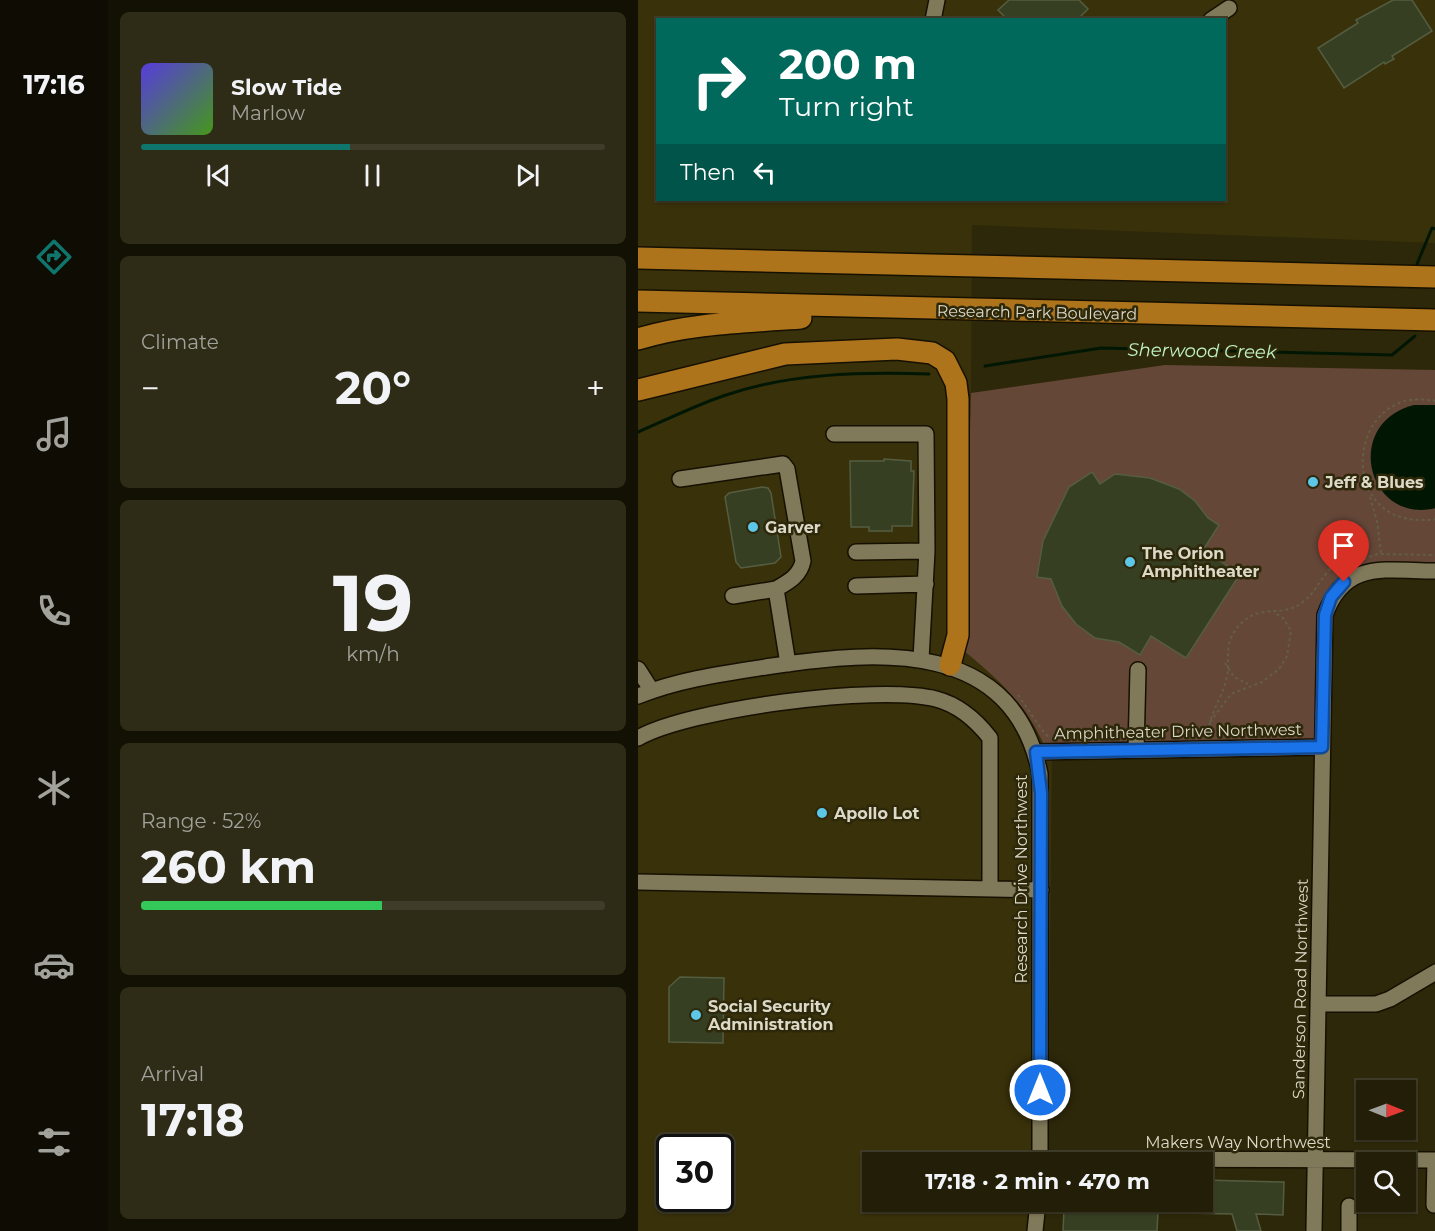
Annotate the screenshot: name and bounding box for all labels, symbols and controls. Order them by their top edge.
text: 200 m [779,38,917,90]
icon: right [680,42,758,120]
text: 17:16 [23,68,85,101]
text: Slow Tide [231,74,342,101]
text: Turn right [779,90,914,123]
text: Marlow [231,101,305,125]
icon: left [748,156,781,189]
icon: previous [202,159,235,192]
icon: pause [356,159,389,192]
icon: next [511,159,544,192]
text: Then [680,159,736,186]
icon: directions [33,236,75,278]
street label: Research Park Boulevard [937,301,1137,324]
text: Climate [141,330,219,354]
water label: Sherwood Creek [1127,339,1278,363]
text: 20° [335,360,411,415]
text: − [141,368,160,408]
text: + [586,368,605,408]
icon: music [33,413,75,455]
place label: Jeff & Blues [1324,473,1424,492]
marker: Jeff & Blues [1306,475,1320,489]
place label: Garver [765,518,821,537]
marker: Garver [746,520,760,534]
pin [1318,520,1369,582]
icon: arrive [1327,529,1360,562]
place label: The Orion Amphitheater [1141,544,1260,581]
text: 19 [333,555,413,651]
marker: The Orion Amphitheater [1123,555,1137,569]
icon: phone [33,590,75,632]
text: km/h [346,642,400,666]
street label: Amphitheater Drive Northwest [1054,720,1302,743]
icon: climate [33,767,75,809]
street label: Research Drive Northwest [1012,774,1031,983]
place label: Apollo Lot [833,804,920,823]
marker: Apollo Lot [815,806,829,820]
text: Range · 52% [141,809,261,833]
text: 260 km [141,839,316,894]
street label: Sanderson Road Northwest [1289,878,1312,1099]
icon: car [33,944,75,986]
place label: Social Security Administration [707,997,834,1034]
marker: Social Security Administration [689,1008,703,1022]
position arrow [1008,1058,1072,1122]
text: Arrival [141,1062,204,1086]
north arrow [1356,1080,1416,1140]
map controls [1356,1080,1416,1212]
text: 17:18 [141,1092,245,1147]
icon: filters [33,1121,75,1163]
street label: Makers Way Northwest [1145,1133,1331,1152]
speed limit sign: 30 [656,1134,734,1212]
button: search [1356,1152,1416,1212]
text: 17:18 · 2 min · 470 m [925,1168,1150,1195]

